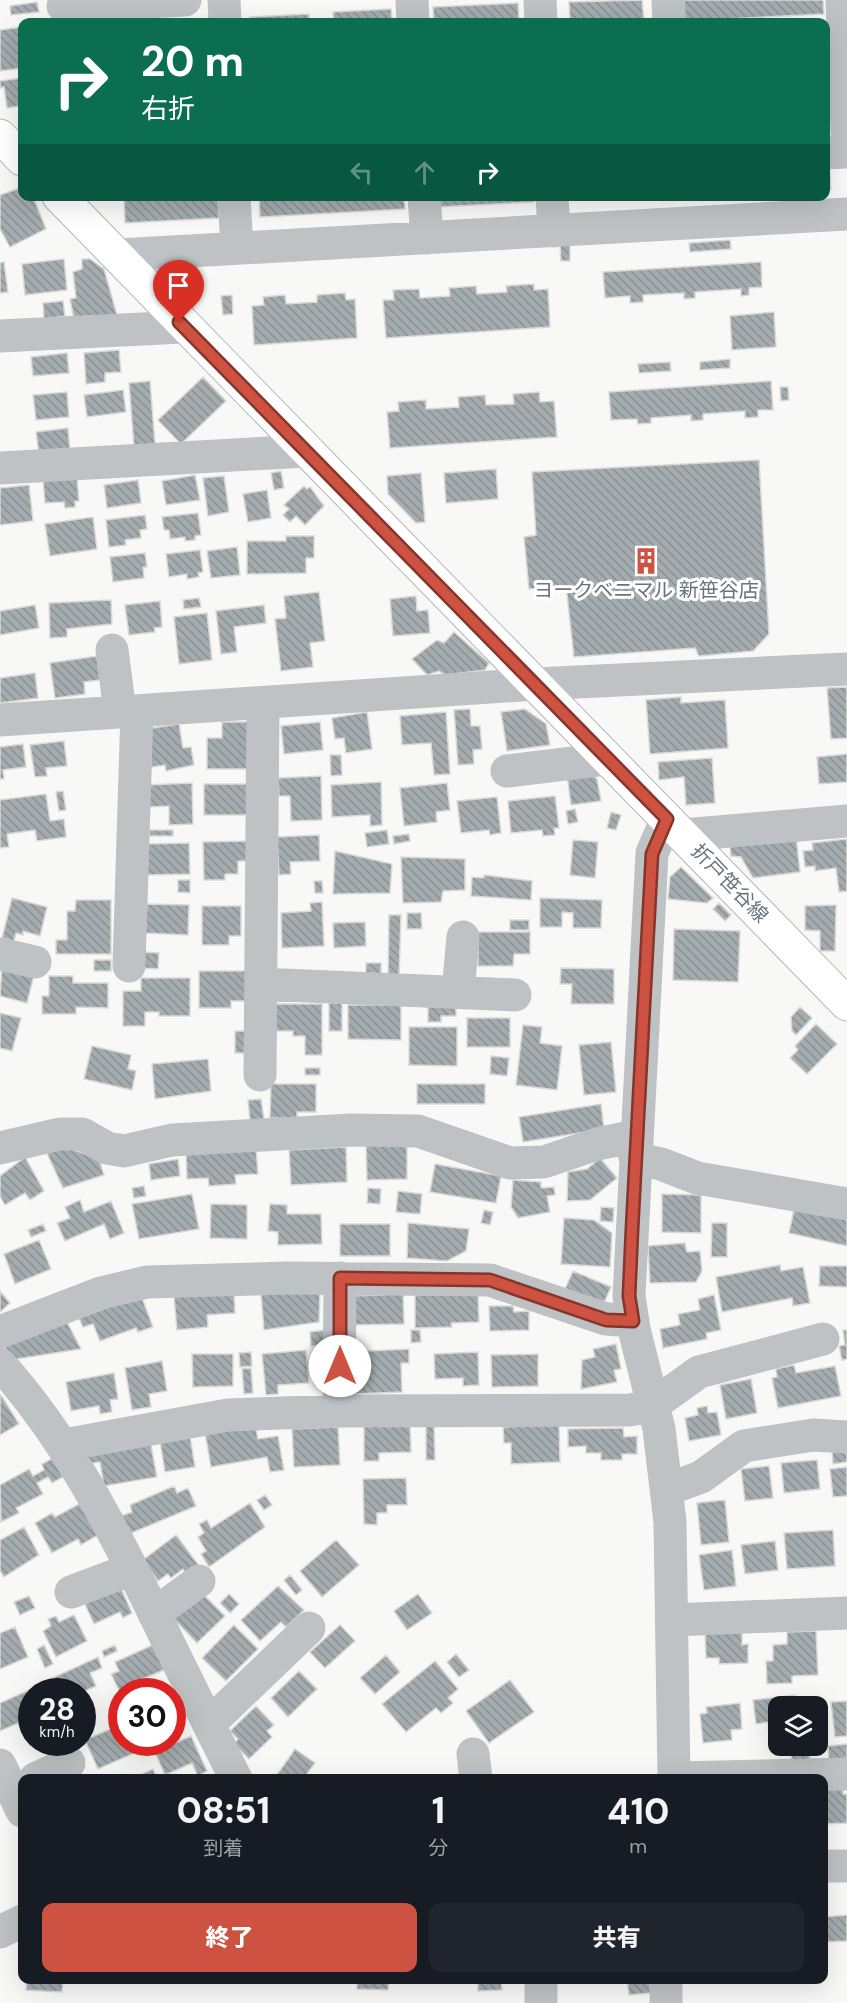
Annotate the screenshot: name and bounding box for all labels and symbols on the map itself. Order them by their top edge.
pin [153,260,204,322]
building icon: ヨークベニマル 新笹谷店 [631,546,661,576]
place label: ヨークベニマル 新笹谷店 [533,577,759,603]
street label: 折戸笹谷線 [686,838,774,928]
position arrow [308,1334,372,1398]
speed limit sign: 30 [108,1678,186,1756]

